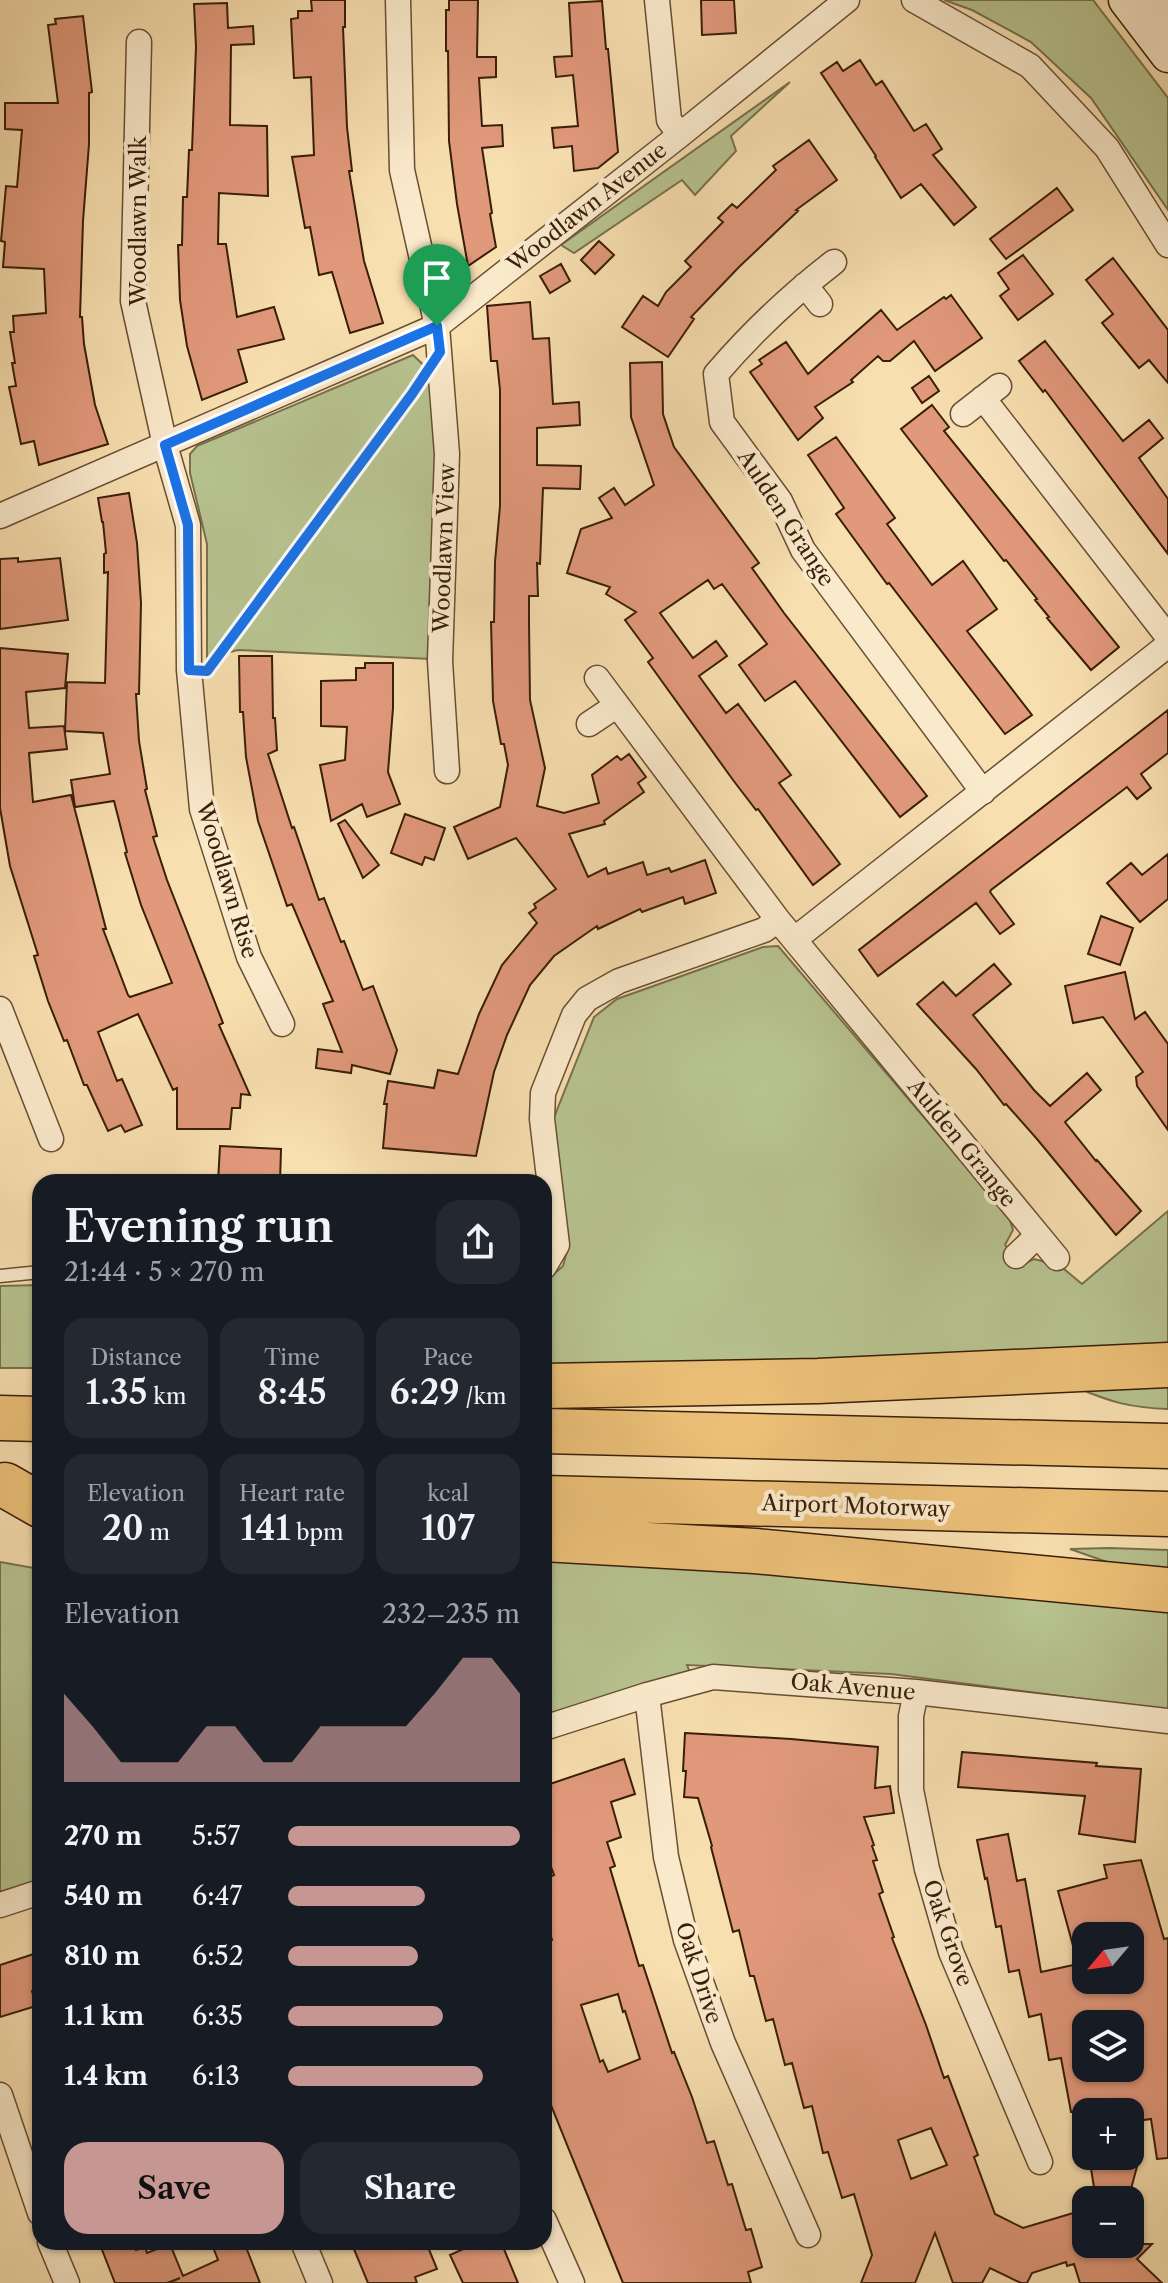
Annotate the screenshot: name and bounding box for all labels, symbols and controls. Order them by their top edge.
street label: Woodlawn Walk [125,135,152,307]
street label: Woodlawn Avenue [501,136,672,278]
pin [403,244,471,326]
icon: arrive [415,256,459,300]
street label: Aulden Grange [731,444,840,591]
street label: Woodlawn View [428,462,460,634]
street label: Woodlawn Rise [190,797,264,962]
street label: Aulden Grange [901,1073,1022,1213]
text: Evening run [64,1199,334,1253]
button: share [436,1200,520,1284]
text: 21:44 · 5 × 270 m [64,1256,264,1288]
text: Distance [90,1344,182,1371]
text: Time [264,1344,320,1371]
text: Pace [423,1344,473,1371]
text: 1.35 [86,1371,147,1413]
text: 8:45 [257,1371,327,1413]
text: 6:29 [389,1371,460,1413]
text: km [147,1383,186,1410]
text: /km [460,1383,507,1410]
text: Elevation [87,1480,185,1507]
text: Heart rate [239,1480,345,1507]
text: kcal [427,1480,469,1507]
street label: Airport Motorway [760,1489,952,1523]
text: 20 [102,1507,144,1549]
text: 141 [240,1507,290,1549]
text: 107 [421,1507,475,1549]
text: m [144,1519,170,1546]
text: bpm [290,1519,344,1546]
text: Elevation [64,1598,180,1630]
text: 232–235 m [382,1598,520,1630]
street label: Oak Avenue [789,1668,917,1706]
text: 270 m [64,1820,142,1852]
text: 5:57 [192,1820,240,1852]
street label: Oak Grove [917,1876,979,1990]
text: 540 m [64,1880,143,1912]
text: 6:47 [192,1880,242,1912]
street label: Oak Drive [670,1919,728,2027]
north arrow [1072,1922,1144,1994]
map controls [1072,1922,1144,2258]
text: 810 m [64,1940,140,1972]
text: 6:52 [192,1940,244,1972]
text: 1.1 km [64,2000,144,2032]
text: 6:35 [192,2000,243,2032]
button: layers [1072,2010,1144,2082]
text: 1.4 km [64,2060,148,2092]
text: 6:13 [192,2060,240,2092]
button: + [1072,2098,1144,2170]
button: Save [64,2142,284,2234]
button: Share [300,2142,520,2234]
button: − [1072,2186,1144,2258]

